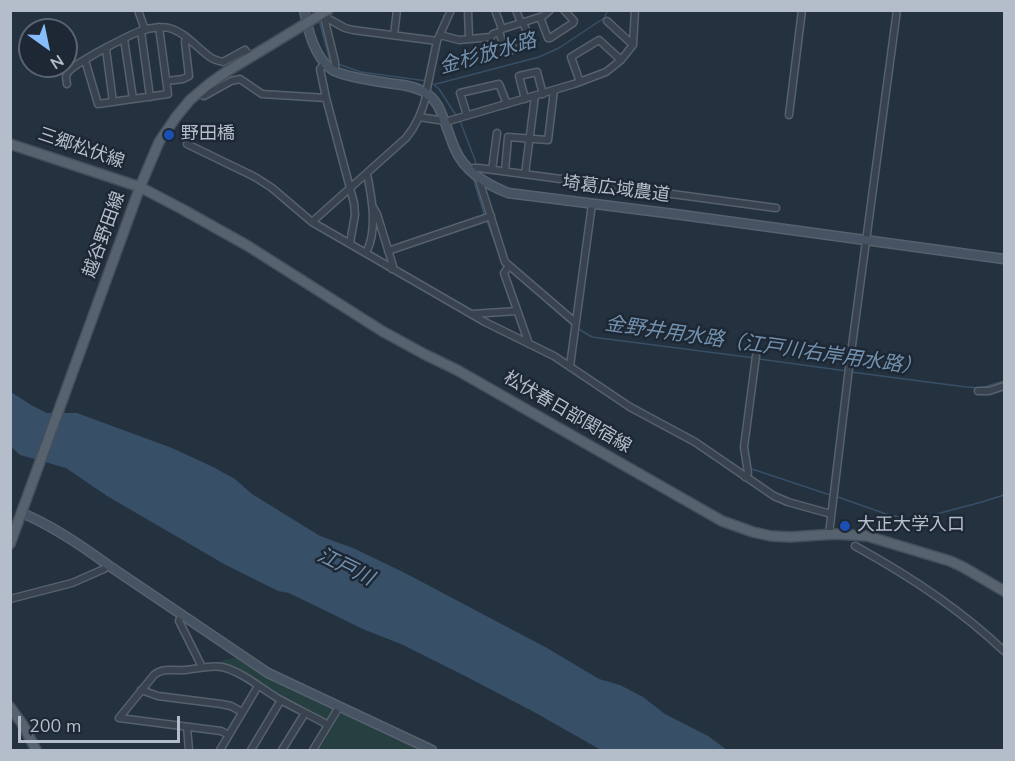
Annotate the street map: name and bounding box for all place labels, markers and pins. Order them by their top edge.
place label: 野田橋 [181,124,235,146]
marker: 野田橋 [162,128,176,142]
place label: 大正大学入口 [857,515,965,537]
marker: 大正大学入口 [838,519,852,533]

